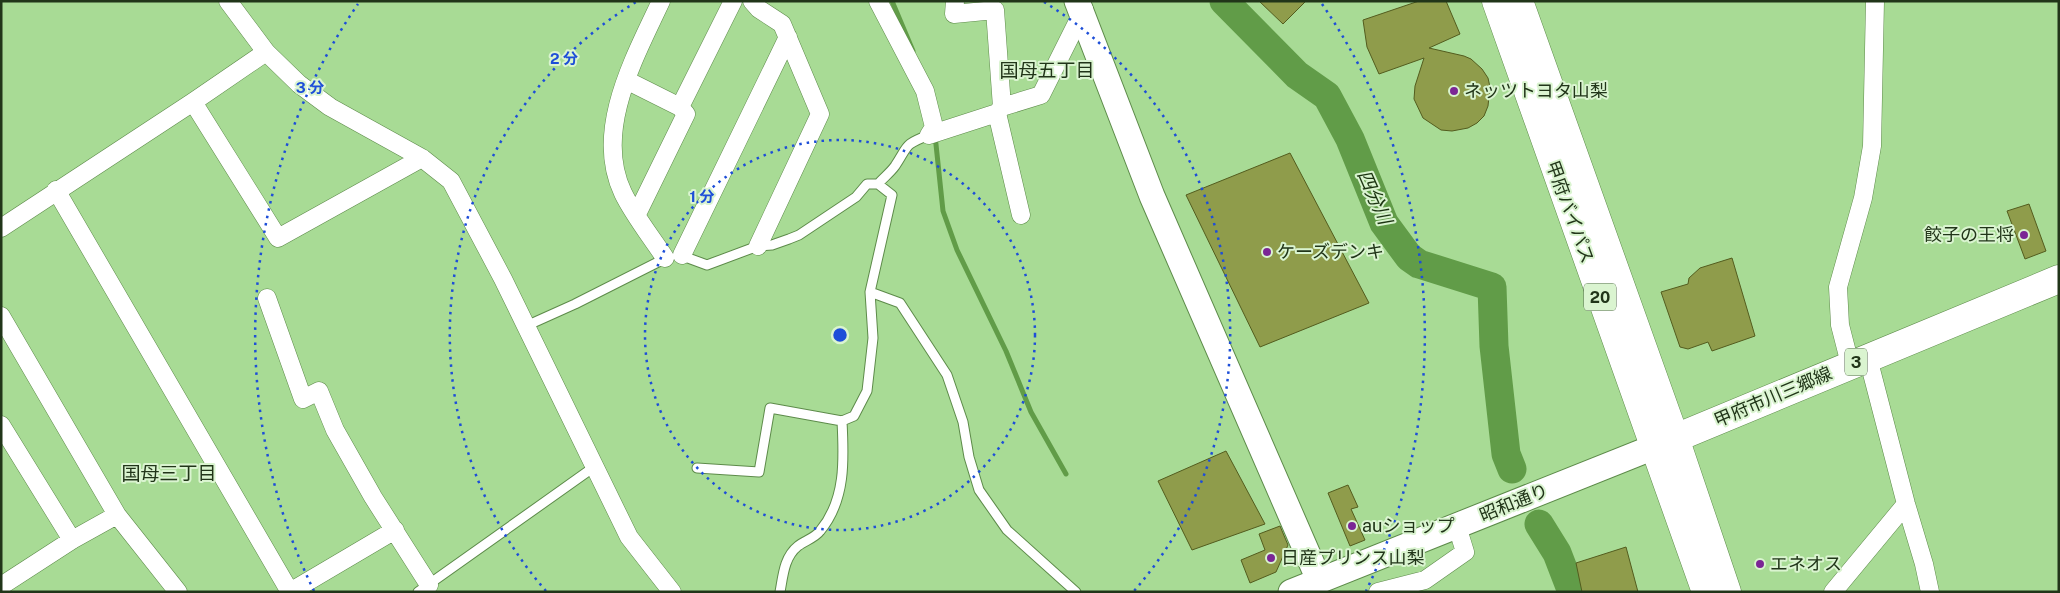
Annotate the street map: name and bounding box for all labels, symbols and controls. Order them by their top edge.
text: 2 分 [550,50,578,67]
district label: 国母五丁目 [999,59,1095,81]
text: 3 分 [296,79,324,96]
place label: ネッツトヨタ山梨 [1464,80,1608,101]
marker: ネッツトヨタ山梨 [1448,85,1460,97]
street label: 甲府バイパス [1542,158,1599,266]
water label: 四分川 [1353,166,1397,229]
text: 1 分 [690,188,714,205]
place label: 餃子の王将 [1924,224,2014,245]
marker: 餃子の王将 [2018,229,2030,241]
place label: ケーズデンキ [1277,241,1384,262]
marker: ケーズデンキ [1261,246,1273,258]
road number: 20 [1584,284,1616,310]
centre of rings [831,326,849,344]
road number: 3 [1845,348,1867,376]
street label: 甲府市川三郷線 [1711,362,1835,431]
district label: 国母三丁目 [121,462,217,484]
street label: 昭和通り [1477,479,1551,526]
place label: auショップ [1362,515,1454,536]
marker: auショップ [1346,520,1358,532]
place label: 日産プリンス山梨 [1281,547,1425,568]
marker: 日産プリンス山梨 [1265,552,1277,564]
place label: エネオス [1770,553,1842,574]
marker: エネオス [1754,558,1766,570]

